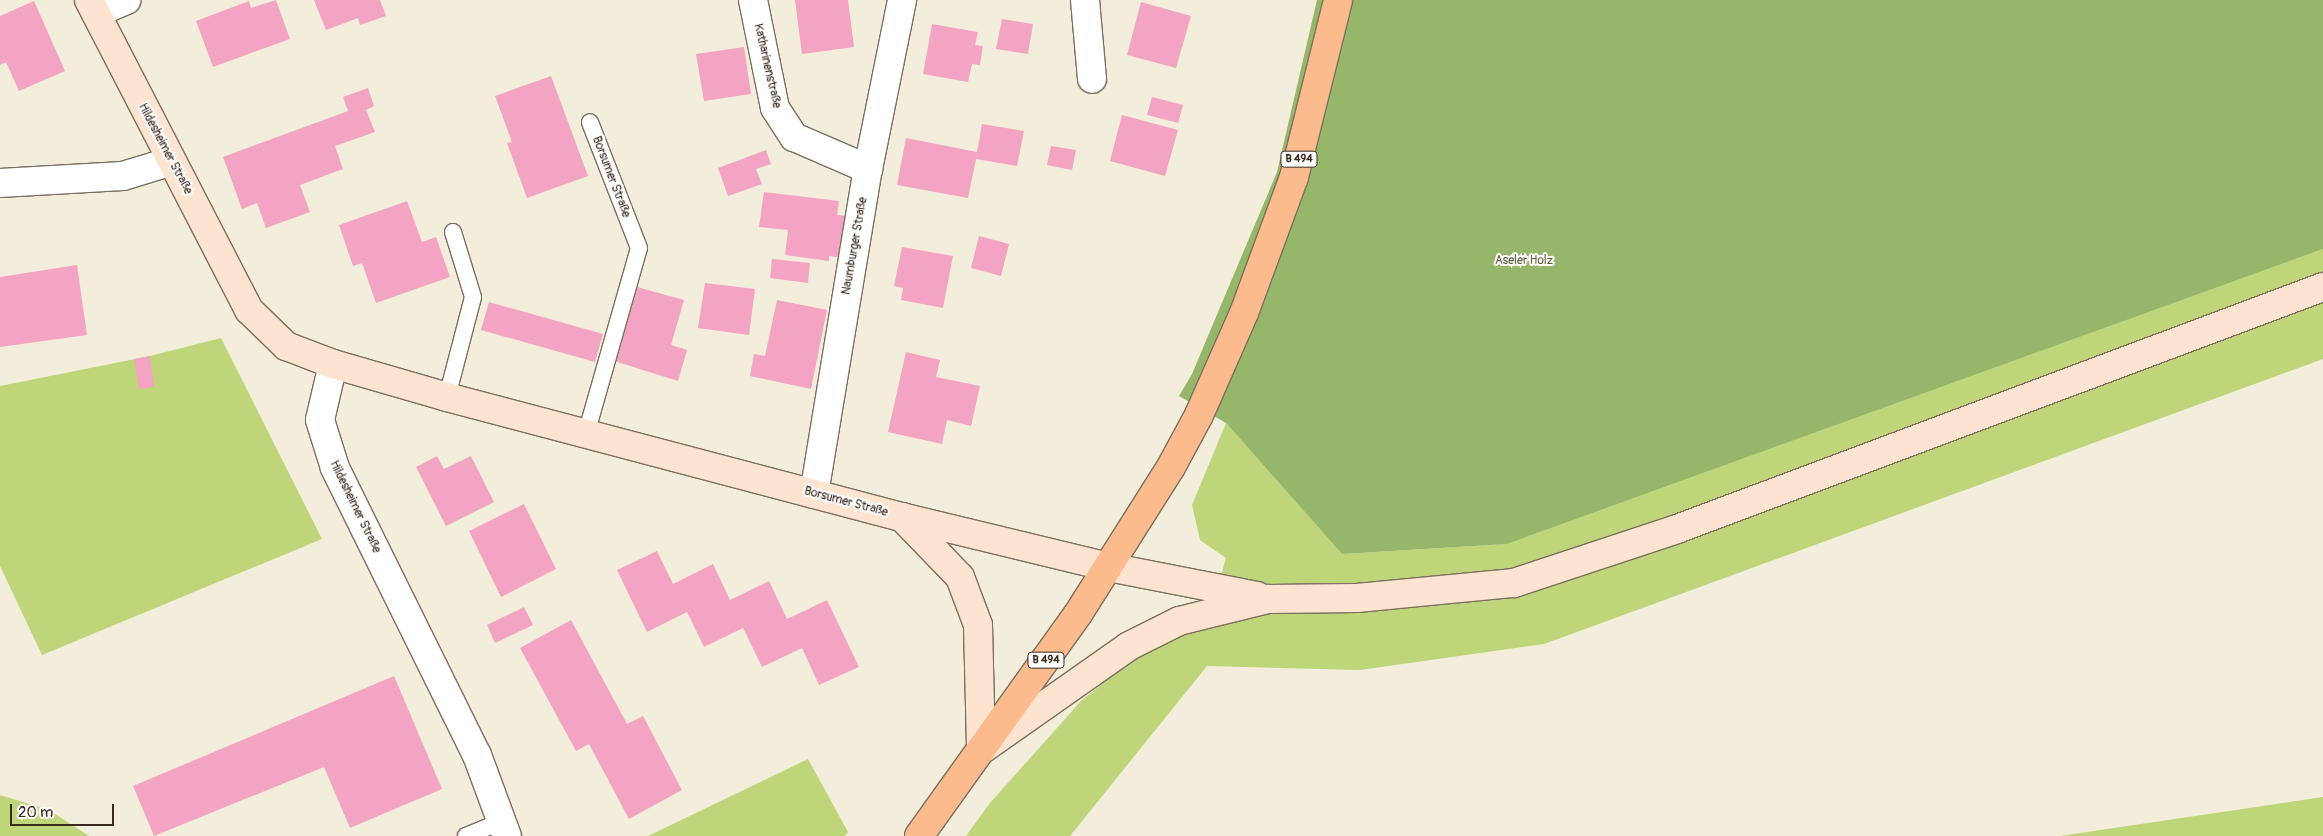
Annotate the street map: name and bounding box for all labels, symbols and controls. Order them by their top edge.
street label: Katharinenstraße [750,22,784,110]
street label: Hildesheimer Straße [135,101,195,197]
street label: Borsumer Straße [589,134,633,220]
road number: B 494 [1280,150,1318,168]
street label: Naumburger Straße [839,196,871,296]
park label: Aseler Holz [1495,254,1553,268]
street label: Hildesheimer Straße [326,459,384,555]
street label: Borsumer Straße [803,484,889,520]
road number: B 494 [1027,652,1065,668]
scale bar [12,794,116,826]
text: 20 m [18,803,53,822]

